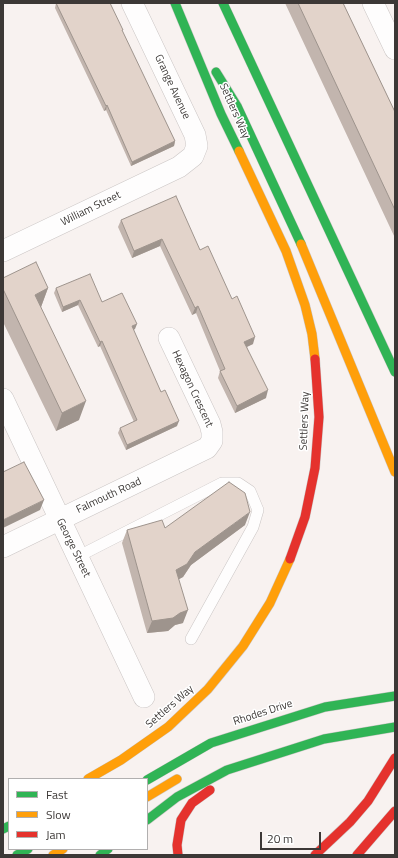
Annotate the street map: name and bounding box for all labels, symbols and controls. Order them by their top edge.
street label: Grange Avenue [151,52,193,122]
street label: Settlers Way [216,81,252,141]
street label: William Street [59,189,123,229]
street label: Hexagon Crescent [168,348,216,430]
street label: Settlers Way [297,391,313,451]
street label: Falmouth Road [74,475,144,517]
street label: George Street [53,516,93,580]
street label: Settlers Way [143,683,197,731]
street label: Rhodes Drive [232,697,294,729]
legend [8,778,148,850]
text: Fast [46,785,68,804]
text: Slow [46,805,71,824]
scale bar [262,824,323,850]
text: Jam [46,825,66,844]
text: 20 m [267,829,293,848]

